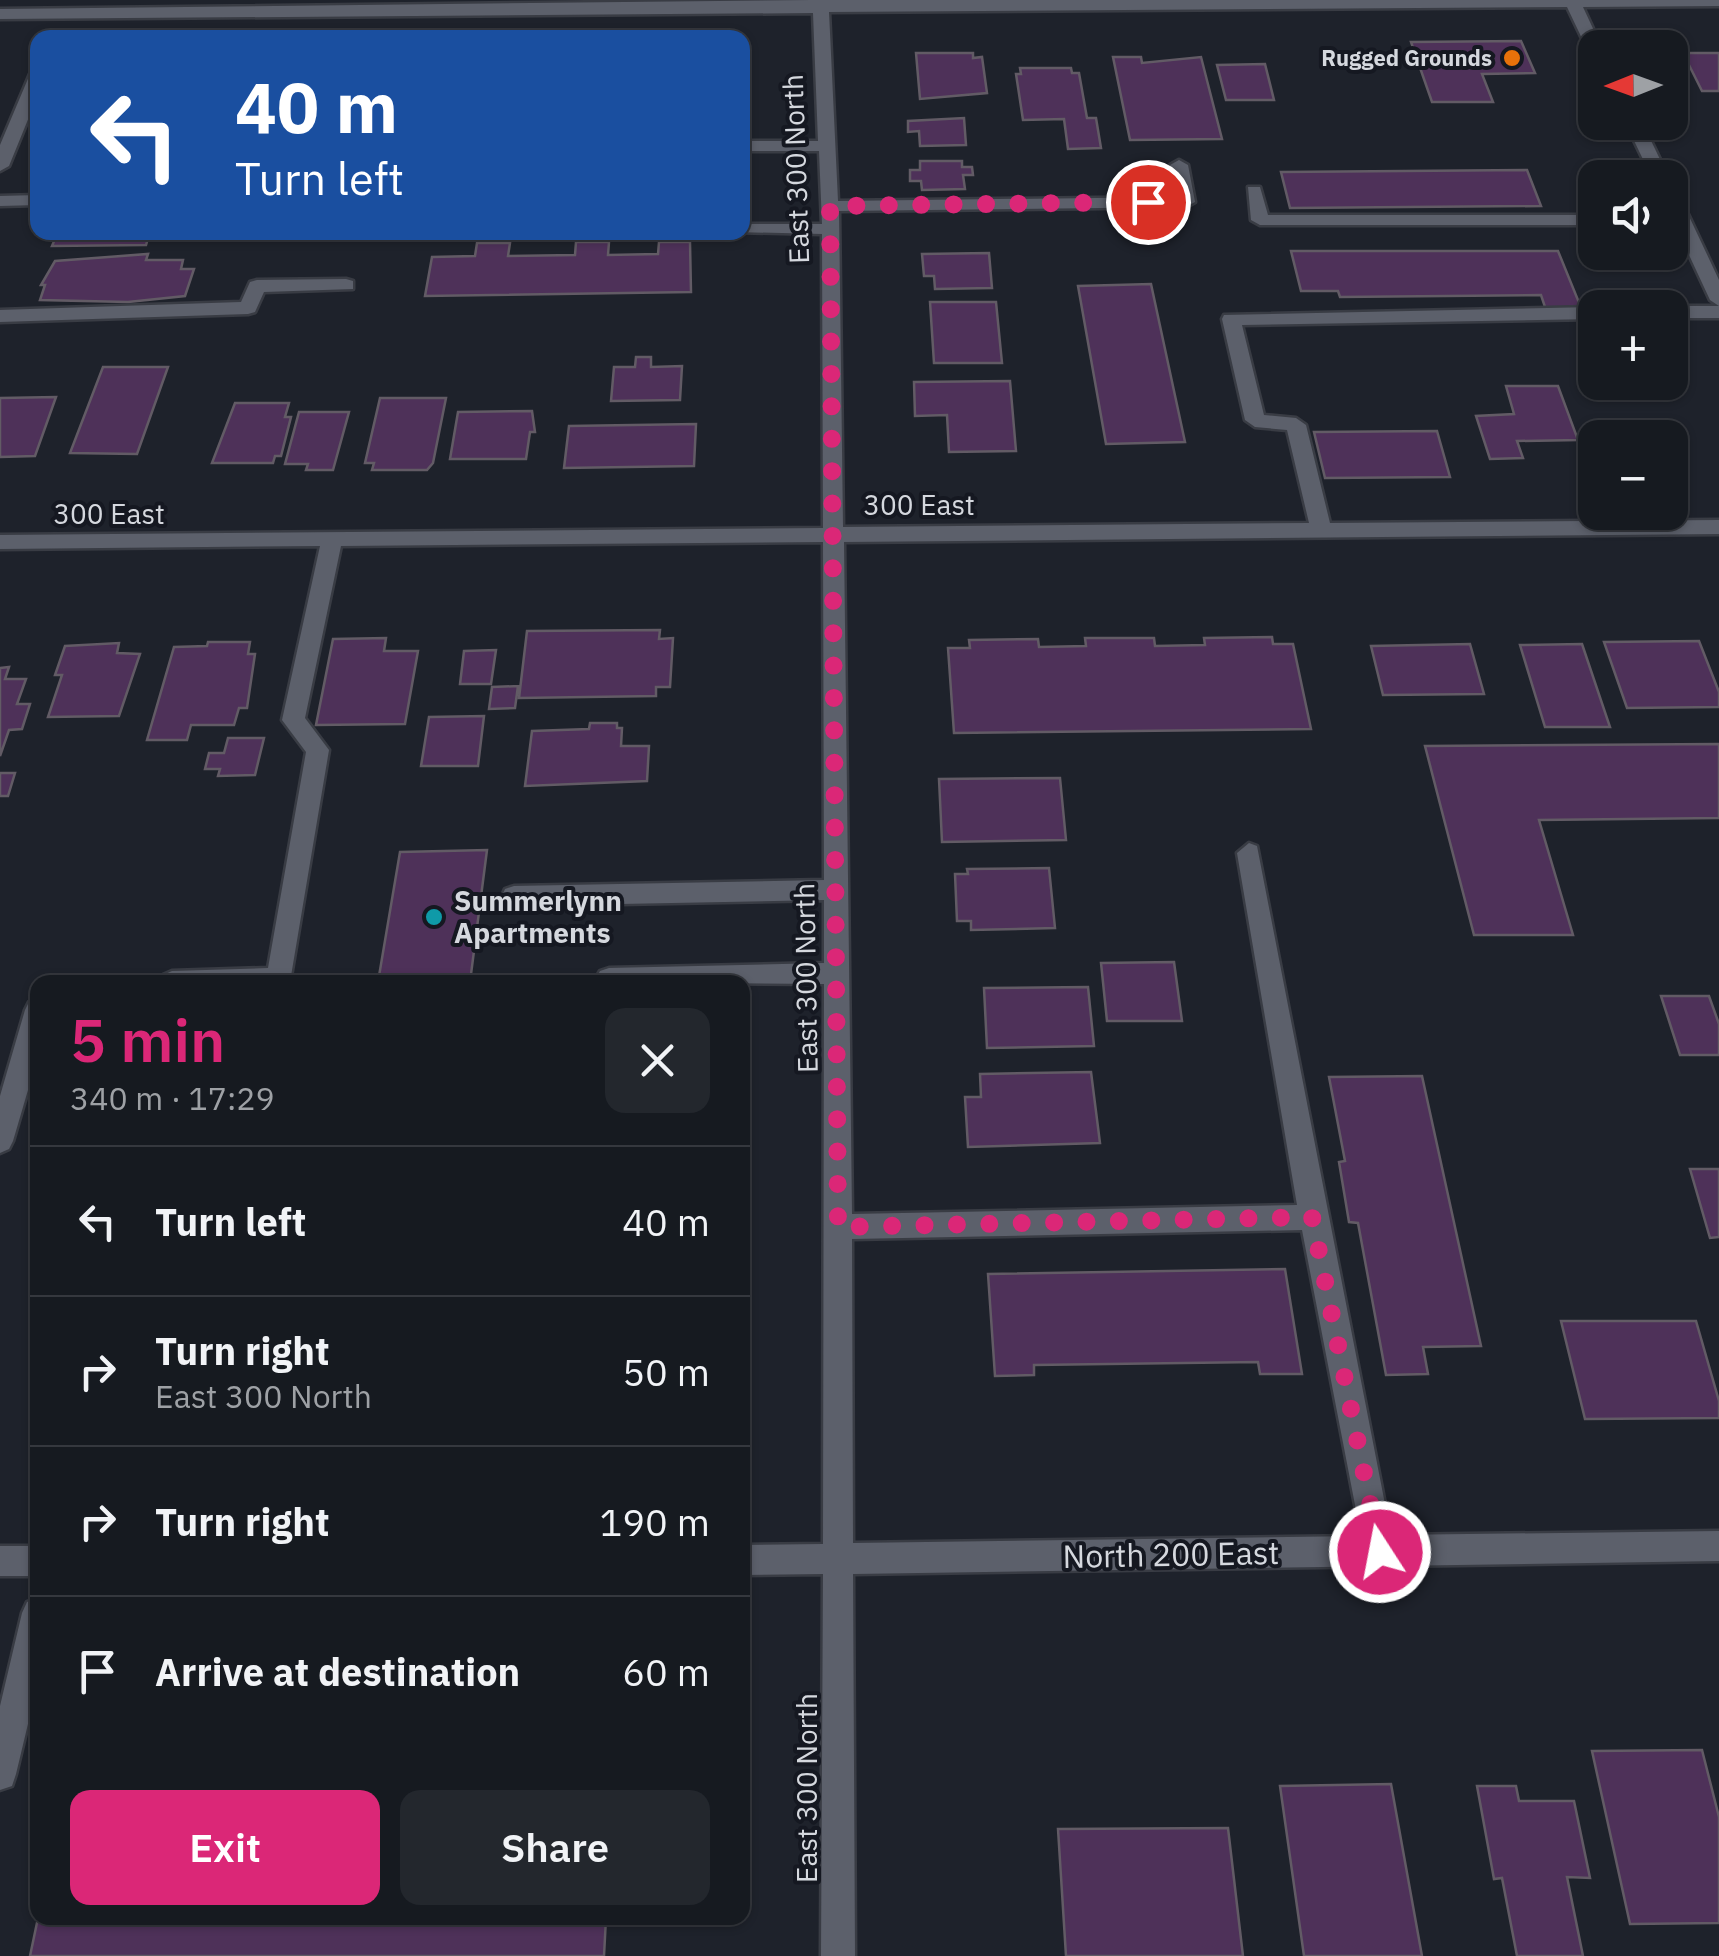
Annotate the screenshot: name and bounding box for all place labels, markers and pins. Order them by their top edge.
place label: Rugged Grounds [1321,43,1492,72]
marker: Rugged Grounds [1501,47,1523,69]
pin [1106,160,1191,245]
place label: Summerlynn Apartments [454,882,622,951]
marker: Summerlynn Apartments [423,906,445,928]

